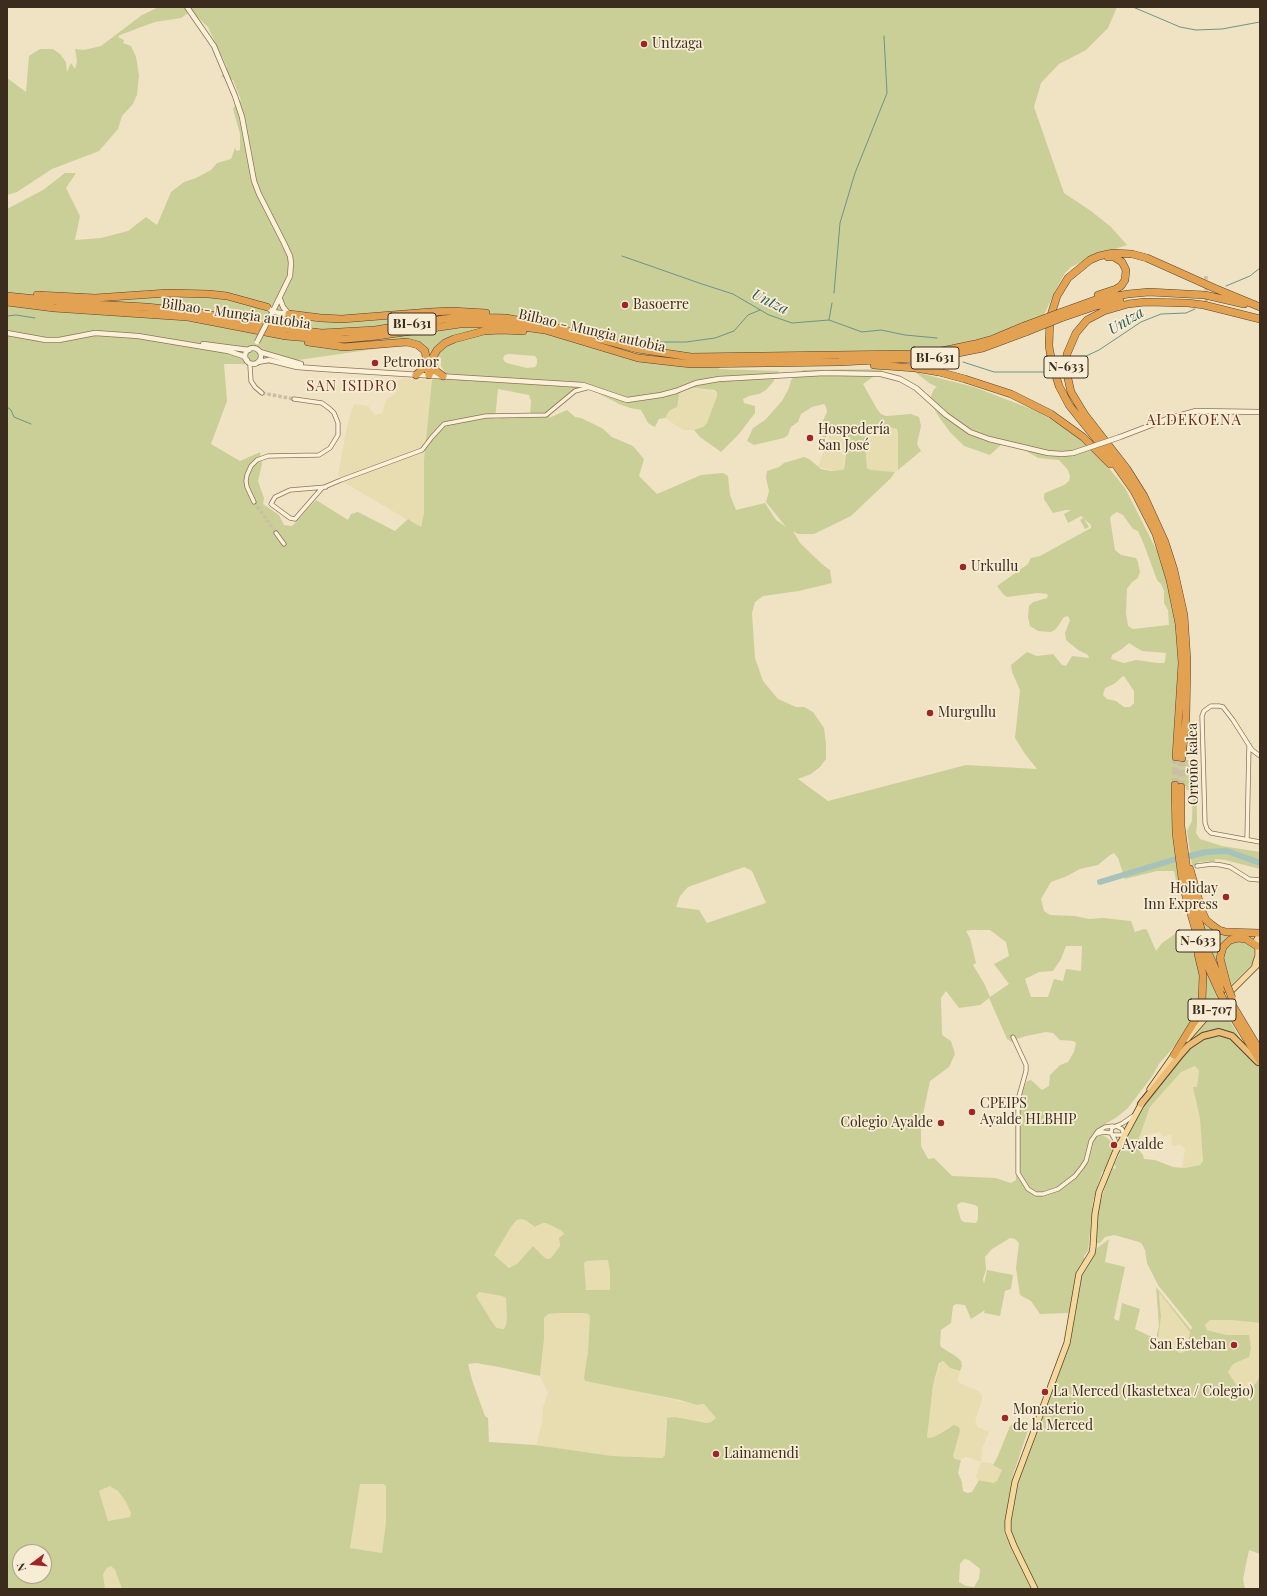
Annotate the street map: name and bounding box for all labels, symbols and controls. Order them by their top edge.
place label: Untzaga [652,36,703,52]
marker: Untzaga [639,39,649,49]
water label: Untza [749,285,791,319]
street label: Bilbao - Mungia autobia [160,295,312,333]
place label: Basoerre [633,297,689,313]
marker: Basoerre [620,300,630,310]
water label: Untza [1105,303,1147,339]
street label: Bilbao - Mungia autobia [517,306,667,356]
road number: BI-631 [388,313,436,335]
road number: BI-631 [911,347,959,369]
place label: Petronor [383,355,439,371]
road number: N-633 [1044,356,1088,378]
marker: Petronor [370,358,380,368]
district label: SAN ISIDRO [306,377,398,395]
district label: ALDEKOENA [1146,411,1242,429]
place label: Hospedería San José [818,422,890,454]
marker: Hospedería San José [805,433,815,443]
place label: Urkullu [971,559,1018,575]
marker: Urkullu [958,562,968,572]
place label: Murgullu [938,705,996,721]
marker: Murgullu [925,708,935,718]
street label: Orroño kalea [1184,723,1202,805]
place label: Holiday Inn Express [1144,881,1218,914]
marker: Holiday Inn Express [1221,892,1231,902]
road number: N-633 [1176,930,1220,952]
road number: BI-707 [1188,999,1236,1021]
place label: CPEIPS Ayalde HLBHIP [980,1096,1076,1128]
marker: CPEIPS Ayalde HLBHIP [967,1107,977,1117]
place label: Colegio Ayalde [840,1115,933,1131]
marker: Colegio Ayalde [936,1118,946,1128]
place label: Ayalde [1122,1137,1164,1153]
marker: Ayalde [1109,1140,1119,1150]
place label: San Esteban [1150,1337,1226,1353]
marker: San Esteban [1229,1340,1239,1350]
place label: La Merced (Ikastetxea / Colegio) [1053,1384,1254,1400]
marker: La Merced (Ikastetxea / Colegio) [1040,1387,1050,1397]
place label: Monasterio de la Merced [1013,1402,1093,1434]
marker: Monasterio de la Merced [1000,1413,1010,1423]
place label: Lainamendi [724,1446,799,1462]
marker: Lainamendi [711,1449,721,1459]
north arrow [12,1544,52,1584]
text: N [13,1561,29,1573]

